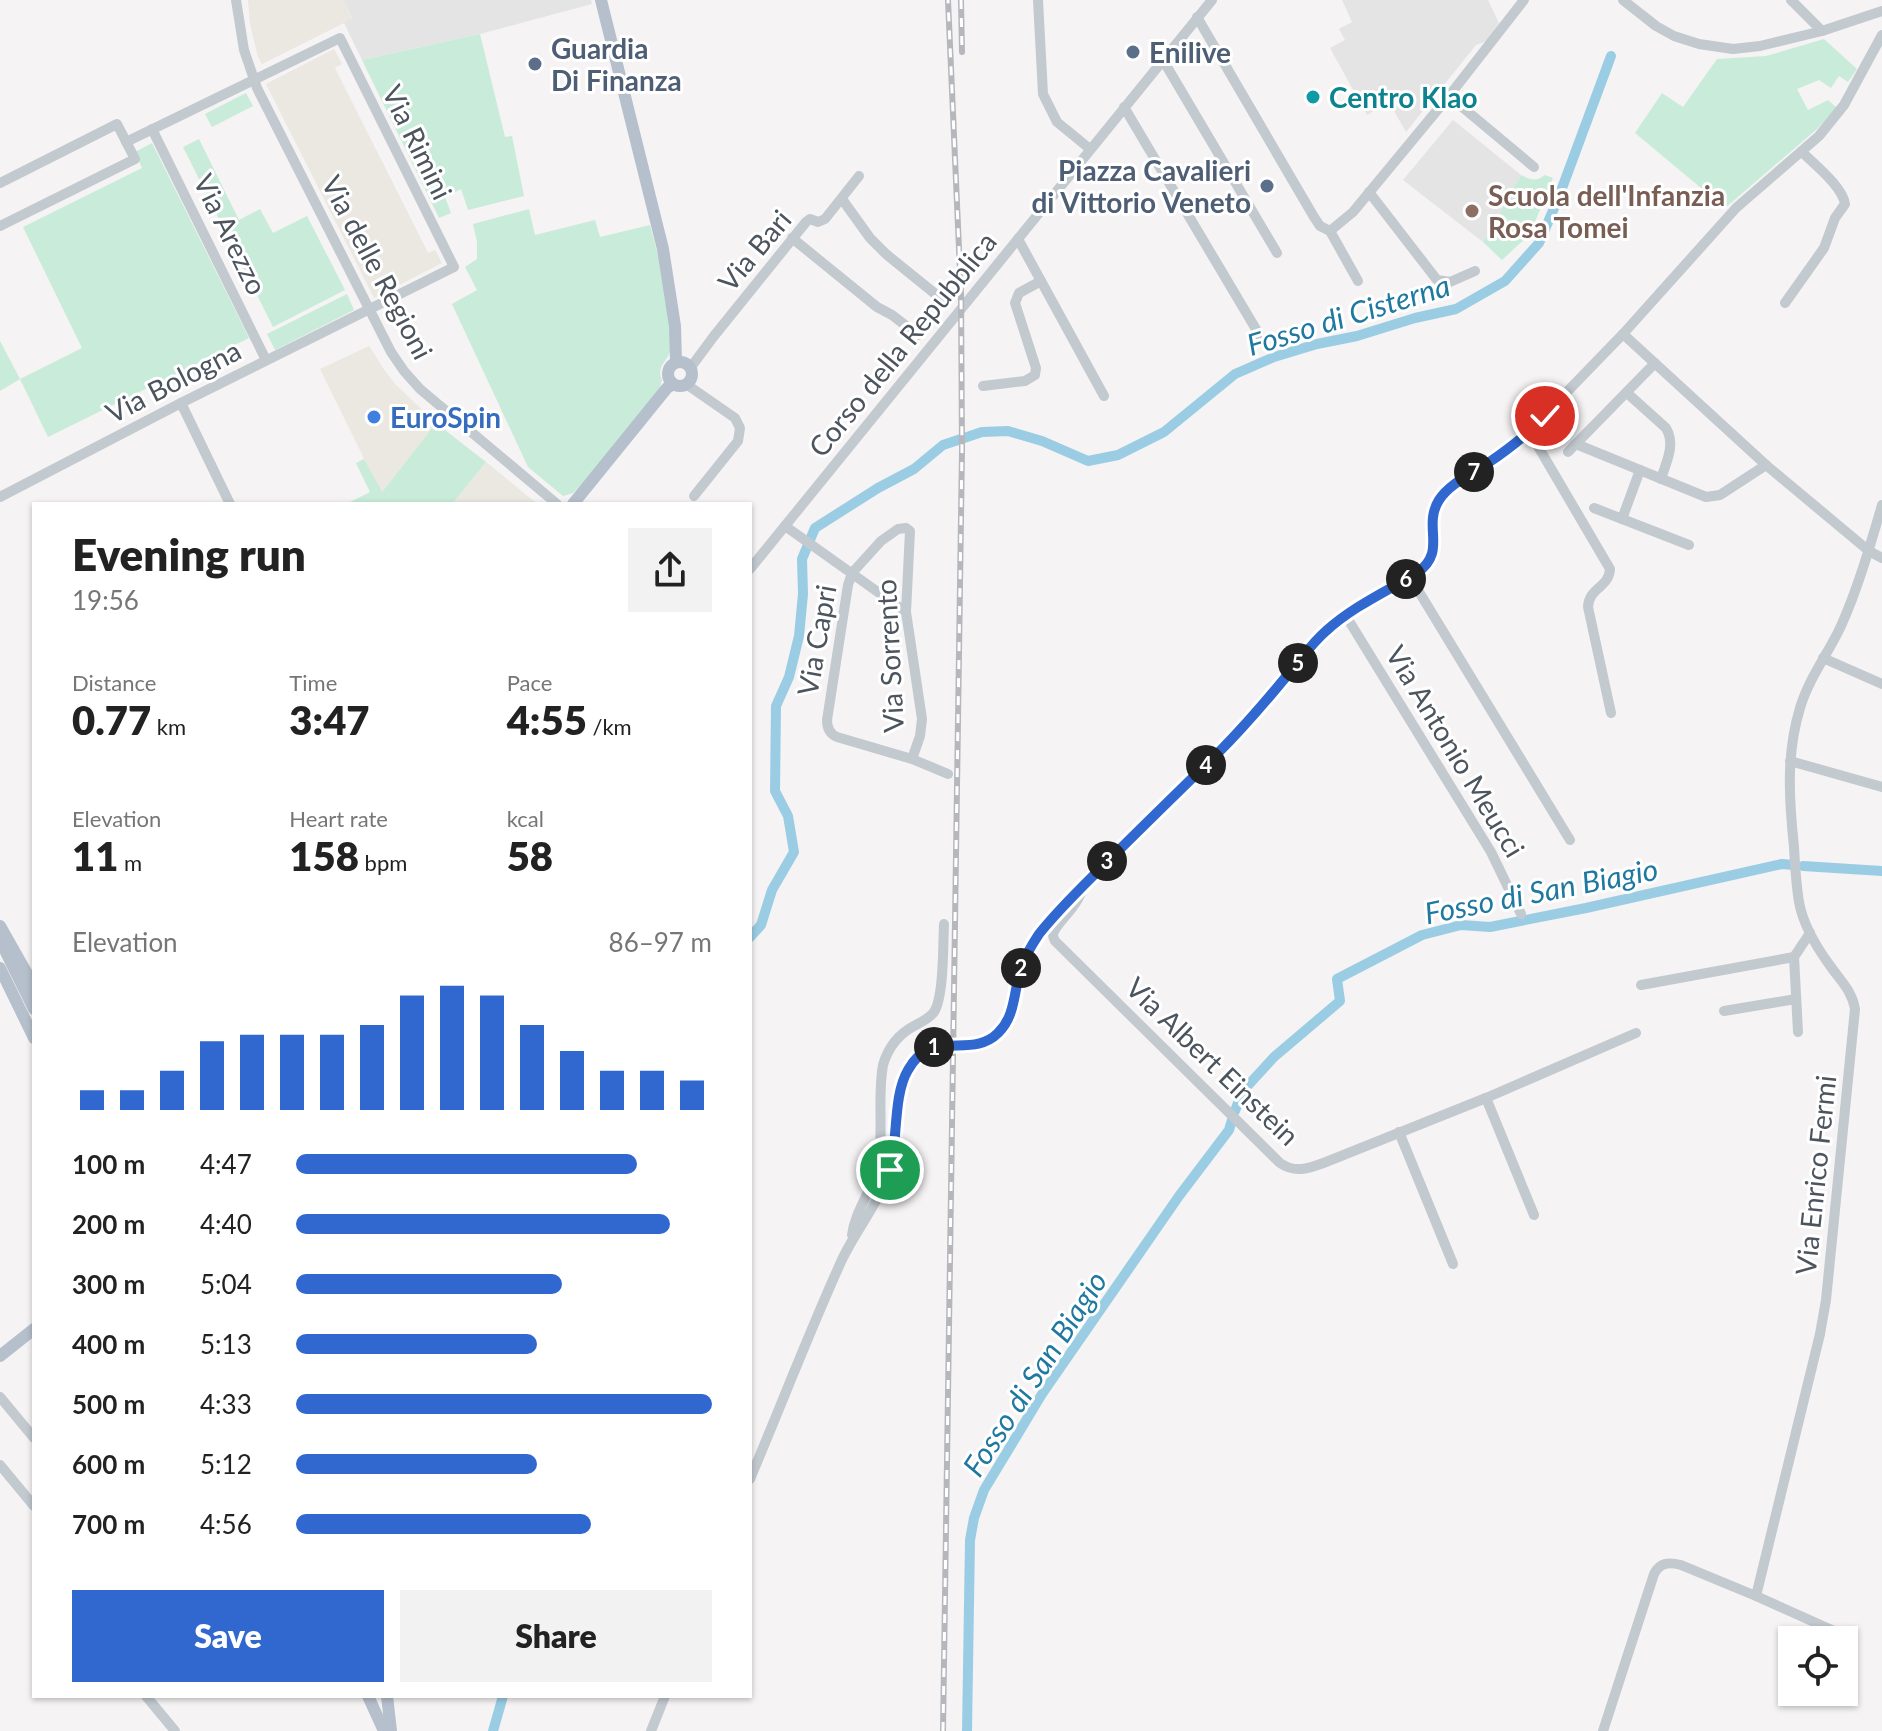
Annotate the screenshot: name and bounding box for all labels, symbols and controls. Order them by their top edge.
place label: Guardia Di Finanza [551,31,682,97]
place label: Enilive [1149,35,1231,69]
marker: Enilive [1124,43,1142,61]
marker: Guardia Di Finanza [526,55,544,73]
street label: Via Rimini [376,79,460,205]
place label: Centro Klao [1329,80,1478,114]
marker: Centro Klao [1304,88,1322,106]
place label: Piazza Cavalieri di Vittorio Veneto [1031,153,1251,219]
street label: Via Arezzo [187,168,275,300]
street label: Via delle Regioni [315,169,441,365]
marker: Piazza Cavalieri di Vittorio Veneto [1258,177,1276,195]
place label: Scuola dell'Infanzia Rosa Tomei [1488,178,1725,244]
marker: Scuola dell'Infanzia Rosa Tomei [1463,202,1481,220]
street label: Via Bari [710,203,798,297]
street label: Corso della Repubblica [801,225,1003,463]
water label: Fosso di Cisterna [1242,266,1454,362]
street label: Via Bologna [100,332,246,430]
pin [1511,382,1579,450]
icon: check [1523,394,1567,438]
place label: EuroSpin [390,400,501,434]
marker: EuroSpin [365,408,383,426]
pin: 7 [1454,452,1494,492]
text: 7 [1468,458,1480,485]
text: Evening run [72,528,306,580]
button: share [628,528,712,612]
pin: 6 [1386,559,1426,599]
text: 6 [1400,565,1412,592]
street label: Via Sorrento [868,578,910,734]
street label: Via Capri [790,582,842,698]
text: 19:56 [72,584,139,616]
street label: Via Antonio Meucci [1379,639,1533,863]
pin: 5 [1278,643,1318,683]
text: 5 [1292,649,1304,676]
text: Distance [72,669,156,696]
text: Time [289,669,337,696]
text: Pace [507,669,552,696]
text: 0.77 [72,696,151,744]
text: 3:47 [289,696,370,744]
text: 4:55 [507,696,587,744]
text: km [151,713,186,740]
text: /km [587,713,632,740]
pin: 4 [1186,745,1226,785]
text: 4 [1200,751,1212,778]
text: Elevation [72,805,161,832]
text: Heart rate [289,805,388,832]
text: kcal [507,805,544,832]
text: 11 [72,832,118,880]
text: 158 [289,832,359,880]
text: 58 [507,832,553,880]
pin: 3 [1087,841,1127,881]
text: 3 [1101,847,1113,874]
text: m [118,849,142,876]
text: bpm [359,849,407,876]
water label: Fosso di San Biagio [1421,850,1661,930]
text: Elevation [72,926,178,958]
text: 86–97 m [609,926,712,958]
pin: 2 [1001,948,1041,988]
text: 2 [1015,954,1027,981]
street label: Via Albert Einstein [1120,970,1306,1152]
pin: 1 [914,1027,954,1067]
text: 1 [928,1033,940,1060]
street label: Via Enrico Fermi [1788,1073,1842,1277]
pin [856,1136,924,1204]
text: 100 m [72,1148,145,1180]
text: 4:47 [200,1148,252,1180]
icon: arrive [868,1148,912,1192]
text: 200 m [72,1208,145,1240]
text: 4:40 [200,1208,252,1240]
water label: Fosso di San Biagio [954,1264,1114,1482]
text: 300 m [72,1268,145,1300]
text: 5:04 [200,1268,252,1300]
text: 400 m [72,1328,145,1360]
text: 5:13 [200,1328,252,1360]
text: 500 m [72,1388,145,1420]
text: 4:33 [200,1388,252,1420]
text: 600 m [72,1448,145,1480]
text: 5:12 [200,1448,252,1480]
text: 700 m [72,1508,145,1540]
text: 4:56 [200,1508,252,1540]
button: Save [72,1590,384,1682]
button: Share [400,1590,712,1682]
map controls [1778,1626,1858,1706]
button: locate [1778,1626,1858,1706]

